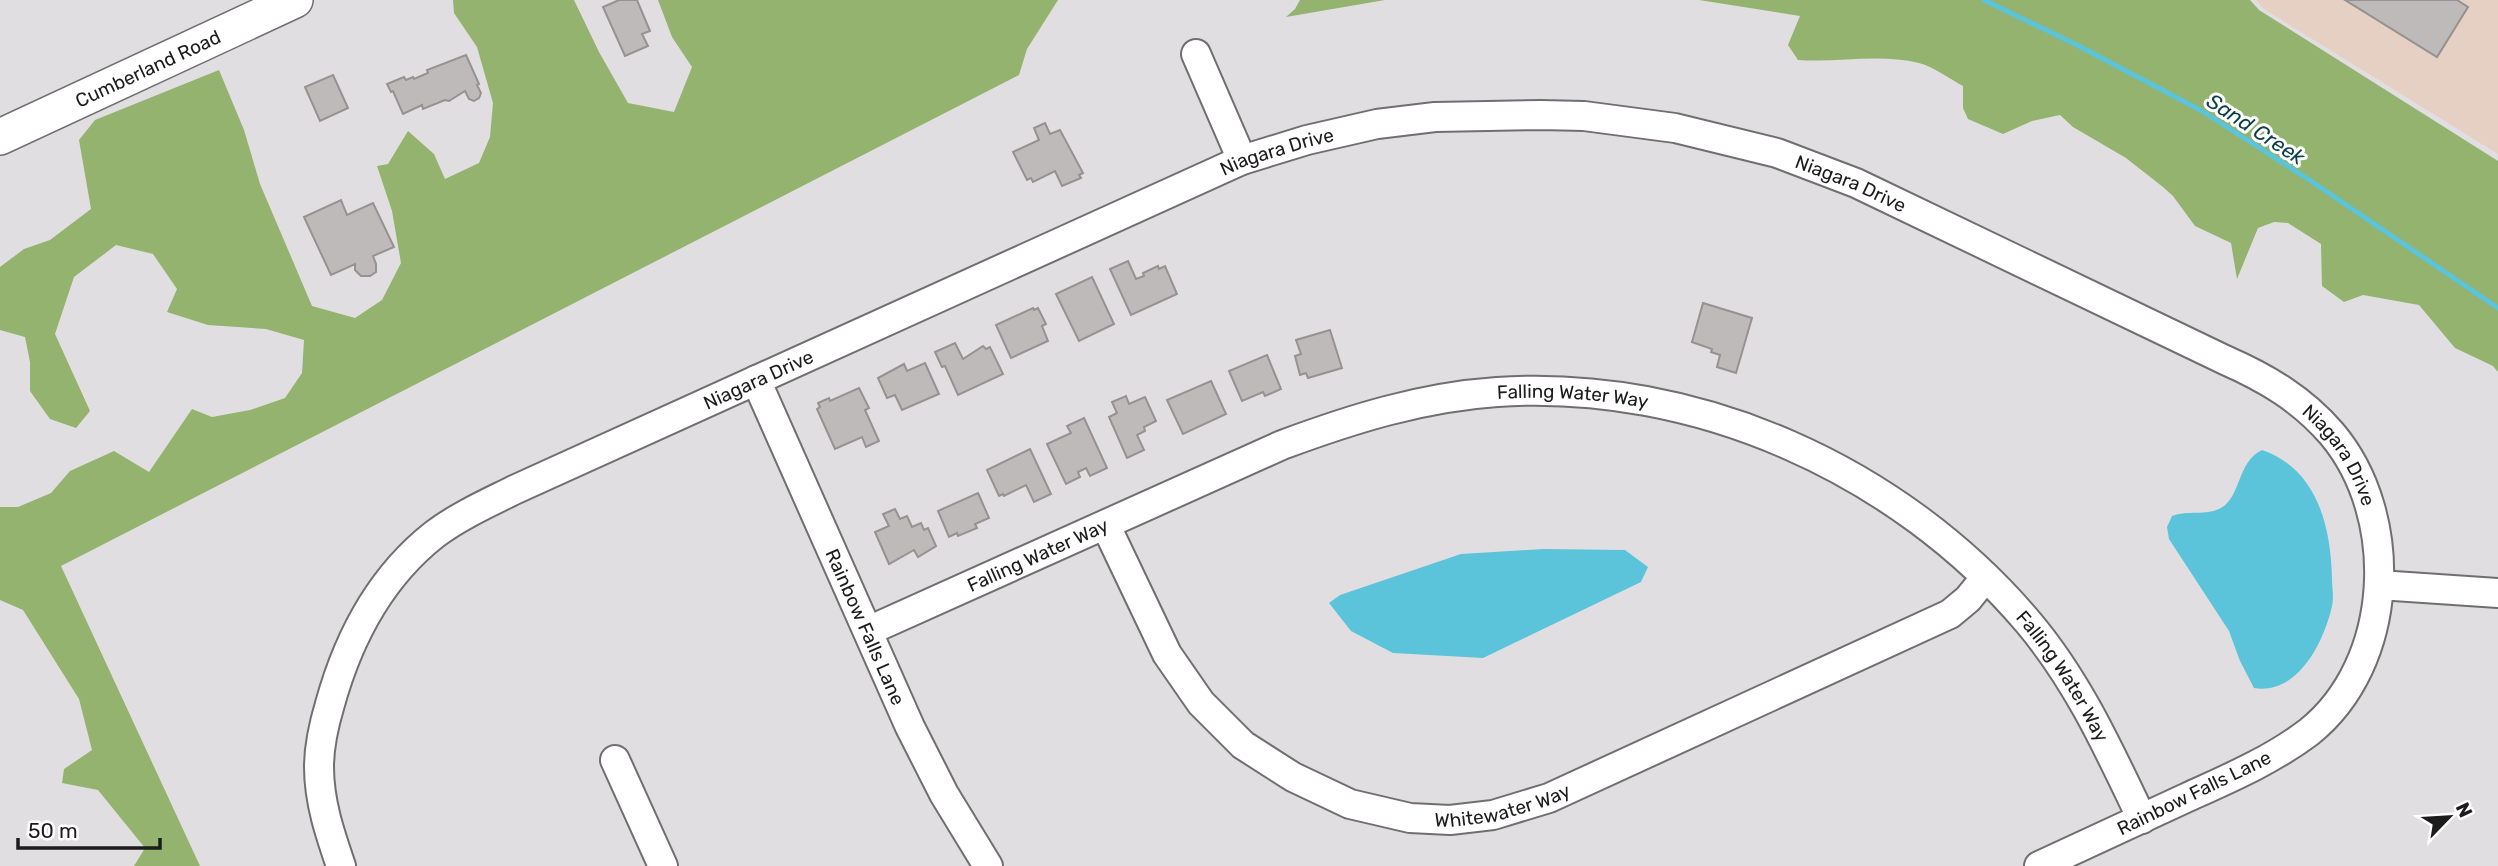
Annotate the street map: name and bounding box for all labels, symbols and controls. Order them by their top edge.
street label: Cumberland Road [71,25,224,112]
water label: Sand Creek [2202,88,2311,171]
street label: Niagara Drive [1216,123,1336,180]
street label: Niagara Drive [1792,150,1910,217]
street label: Niagara Drive [700,344,817,414]
street label: Falling Water Way [1496,379,1650,413]
street label: Niagara Drive [2298,399,2380,509]
street label: Falling Water Way [964,513,1112,596]
street label: Rainbow Falls Lane [821,545,910,708]
street label: Falling Water Way [2012,606,2114,745]
street label: Rainbow Falls Lane [2113,746,2275,840]
street label: Whitewater Way [1434,778,1574,831]
north arrow [2414,782,2484,852]
text: N [2451,799,2477,821]
scale bar [18,806,159,850]
text: 50 m [28,818,78,843]

